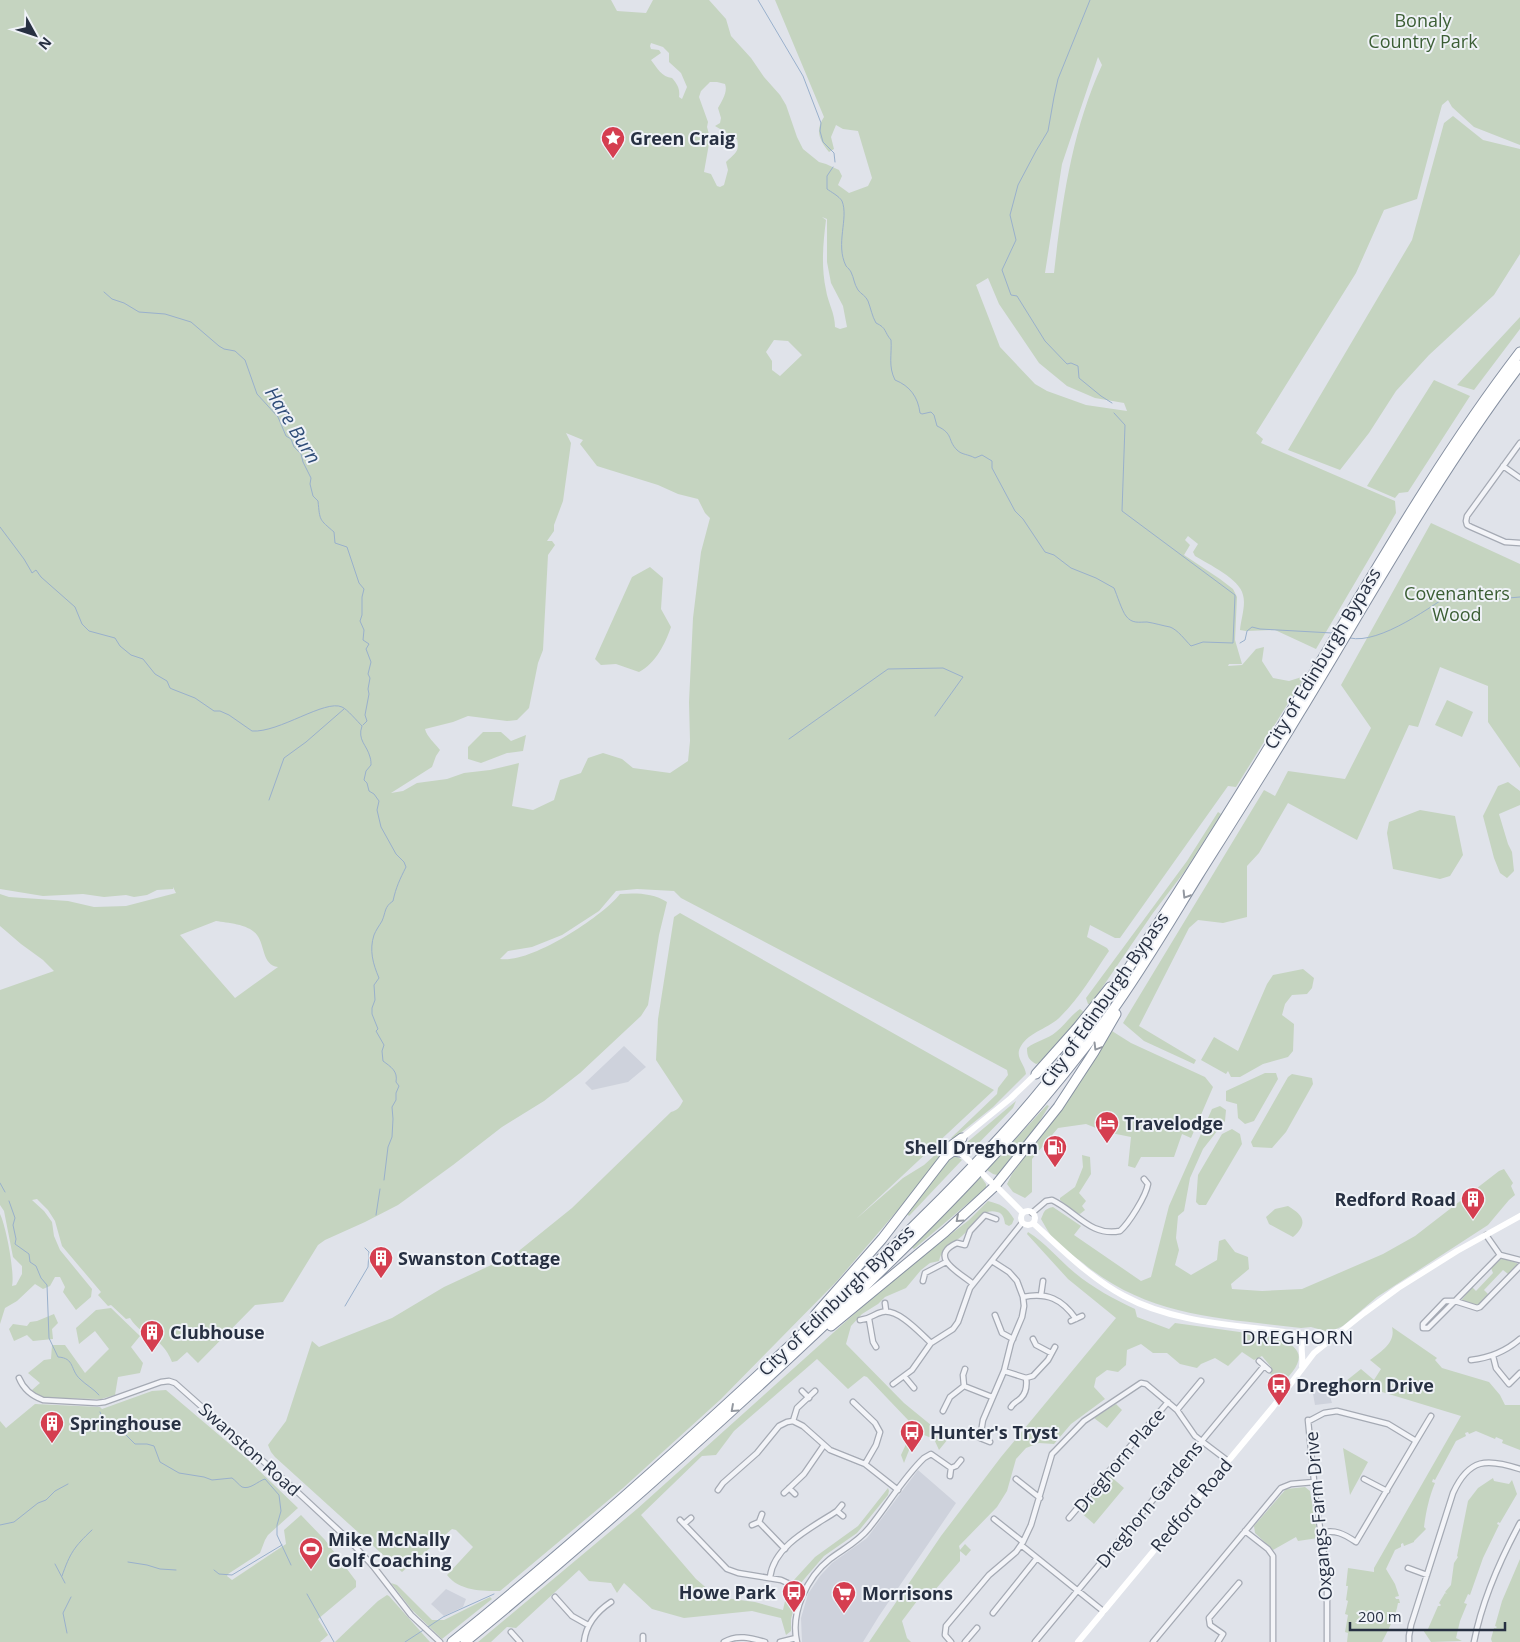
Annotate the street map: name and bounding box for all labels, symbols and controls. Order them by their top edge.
park label: Bonaly Country Park [1368,8,1478,53]
north arrow [10,10,60,60]
text: N [34,33,56,54]
place icon: Green Craig [600,125,626,159]
place label: Green Craig [630,126,735,150]
water label: Hare Burn [259,381,327,469]
street label: City of Edinburgh Bypass [1258,563,1386,753]
park label: Covenanters Wood [1404,581,1510,626]
one-way arrow [1183,889,1193,898]
street label: City of Edinburgh Bypass [1035,907,1173,1091]
one-way arrow [1093,1042,1103,1051]
hotel icon: Travelodge [1094,1110,1120,1144]
place label: Travelodge [1124,1111,1223,1135]
fuel station icon: Shell Dreghorn [1042,1134,1068,1168]
place label: Shell Dreghorn [905,1135,1038,1159]
building icon: Redford Road [1460,1186,1486,1220]
place label: Redford Road [1334,1187,1456,1211]
one-way arrow [956,1213,965,1222]
street label: City of Edinburgh Bypass [753,1219,919,1381]
building icon: Swanston Cottage [368,1245,394,1279]
place label: Swanston Cottage [398,1246,560,1270]
building icon: Clubhouse [139,1319,165,1353]
place label: Clubhouse [170,1320,265,1344]
district label: DREGHORN [1242,1324,1354,1350]
bus stop icon: Dreghorn Drive [1266,1372,1292,1406]
place label: Dreghorn Drive [1296,1373,1434,1397]
street label: Swanston Road [194,1397,306,1501]
one-way arrow [731,1403,740,1412]
street label: Dreghorn Place [1068,1403,1170,1517]
building icon: Springhouse [39,1410,65,1444]
place label: Springhouse [70,1411,181,1435]
bus stop icon: Hunter's Tryst [899,1419,925,1453]
place label: Hunter's Tryst [930,1420,1058,1444]
street label: Oxgangs Farm Drive [1299,1431,1337,1601]
street label: Dreghorn Gardens [1090,1436,1208,1572]
street label: Redford Road [1145,1453,1237,1557]
place label: Mike McNally Golf Coaching [328,1527,451,1572]
sports icon: Mike McNally Golf Coaching [298,1536,324,1570]
bus stop icon: Howe Park [781,1579,807,1613]
place label: Howe Park [679,1580,777,1604]
supermarket icon: Morrisons [831,1580,857,1614]
place label: Morrisons [862,1581,953,1605]
scale bar [1350,1600,1505,1632]
text: 200 m [1358,1606,1402,1626]

